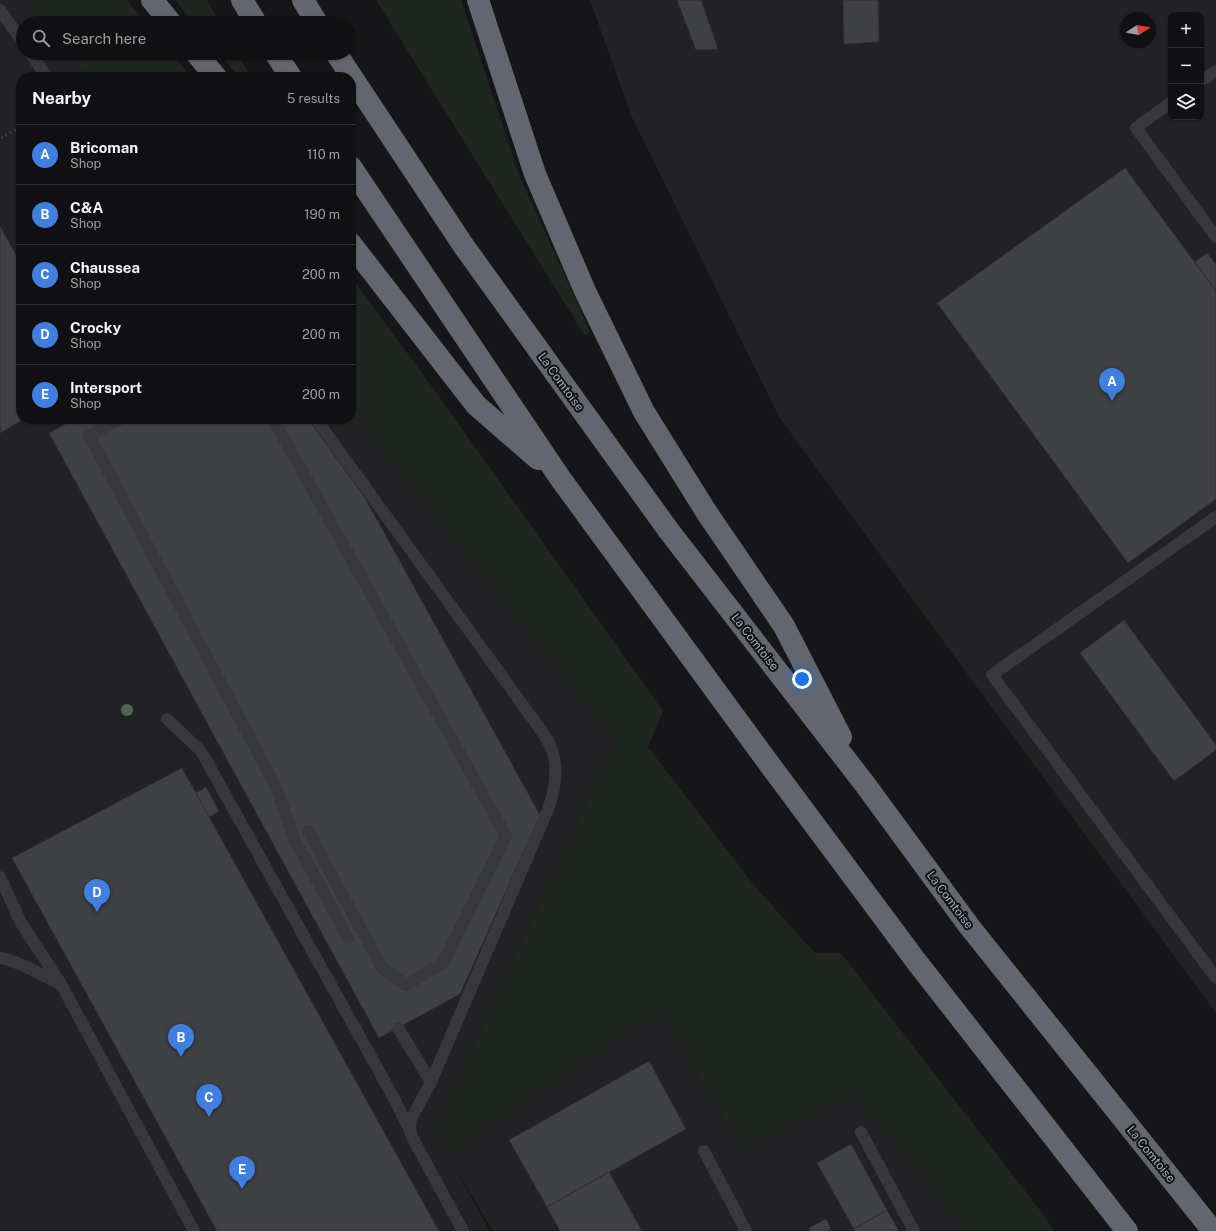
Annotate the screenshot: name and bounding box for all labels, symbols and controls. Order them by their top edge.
north arrow [1120,12,1156,48]
map controls [1168,12,1204,120]
button: + [1168,12,1204,48]
search box [16,16,356,60]
icon: search [30,27,52,49]
text: Search here [62,30,146,47]
button: − [1168,48,1204,84]
button: layers [1168,84,1204,120]
text: Nearby [32,88,91,108]
text: 5 results [287,91,340,106]
text: Bricoman [70,139,138,156]
text: A [40,147,50,162]
text: 110 m [307,147,340,162]
text: Shop [70,156,101,171]
text: C&A [70,199,103,216]
text: B [41,207,49,222]
text: 190 m [304,207,340,222]
text: Shop [70,216,101,231]
text: Chaussea [70,259,140,276]
text: C [40,267,50,282]
text: 200 m [302,267,340,282]
text: Shop [70,276,101,291]
text: Crocky [70,319,121,336]
text: D [40,327,50,342]
text: 200 m [302,327,340,342]
text: Shop [70,336,101,351]
street label: La Comtoise [535,350,587,414]
pin: A [1099,368,1125,401]
text: Intersport [70,379,142,396]
text: E [41,387,49,402]
text: 200 m [302,387,340,402]
text: Shop [70,396,101,411]
street label: La Comtoise [728,611,782,673]
your location [792,669,812,689]
street label: La Comtoise [924,868,976,932]
pin: D [84,879,110,912]
pin: B [168,1024,194,1057]
pin: C [196,1084,222,1117]
street label: La Comtoise [1124,1123,1178,1185]
pin: E [229,1156,255,1189]

